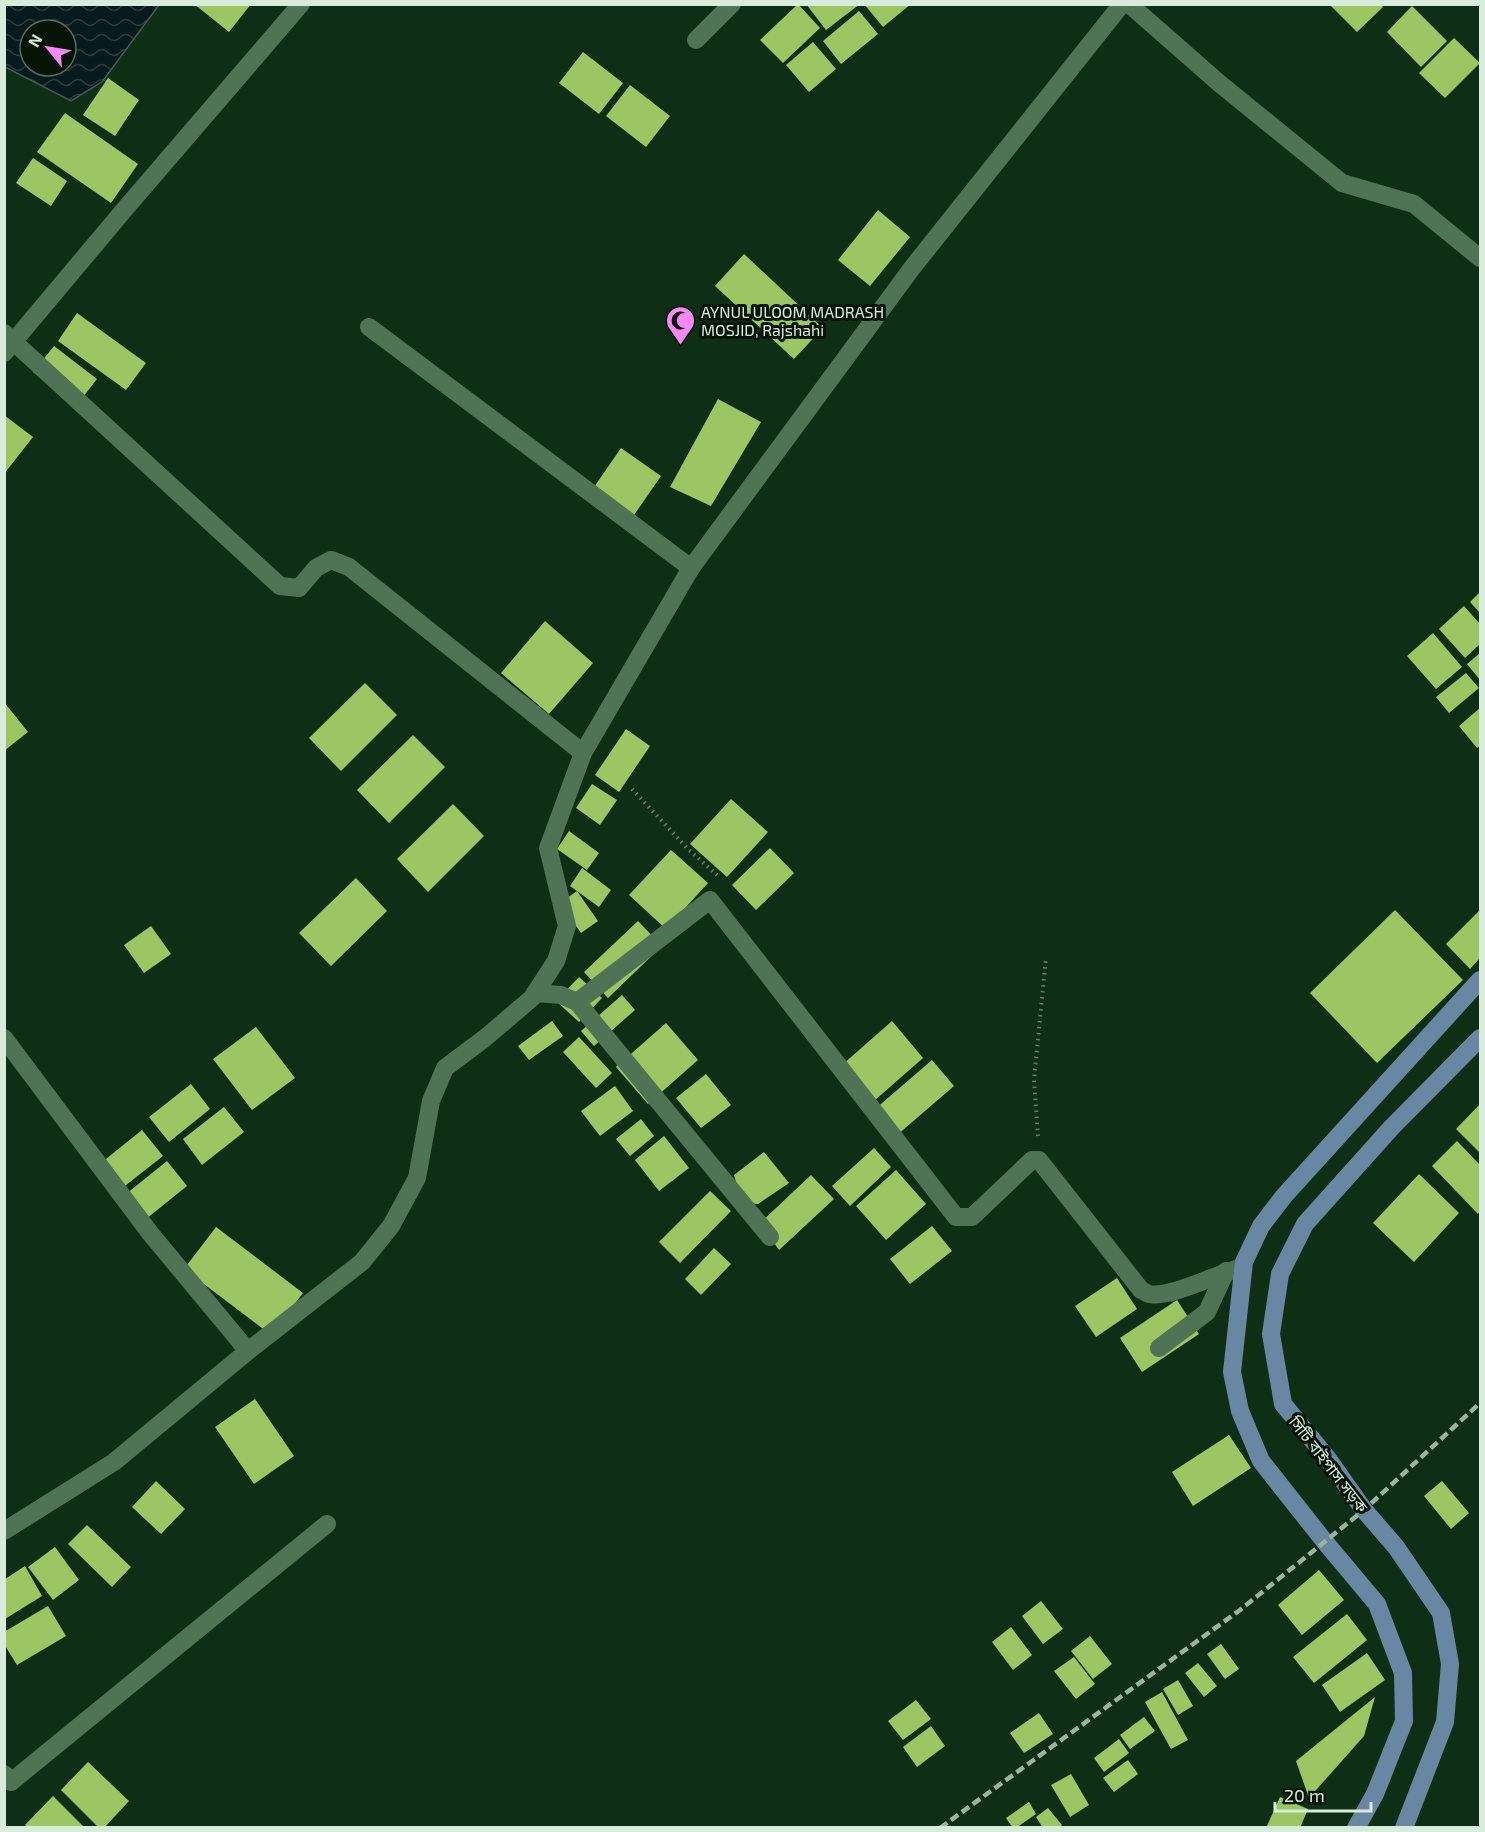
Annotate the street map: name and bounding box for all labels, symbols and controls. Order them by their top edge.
north arrow [18,18,78,78]
text: N [23,30,46,50]
place label: AYNUL ULOOM MADRASH MOSJID, Rajshahi [701,302,884,340]
mosque icon: AYNUL ULOOM MADRASH MOSJID, Rajshahi [664,304,696,346]
street label: সিটি বাইপাস সড়ক [1285,1411,1373,1517]
scale bar [1275,1775,1371,1813]
text: 20 m [1284,1784,1325,1806]

